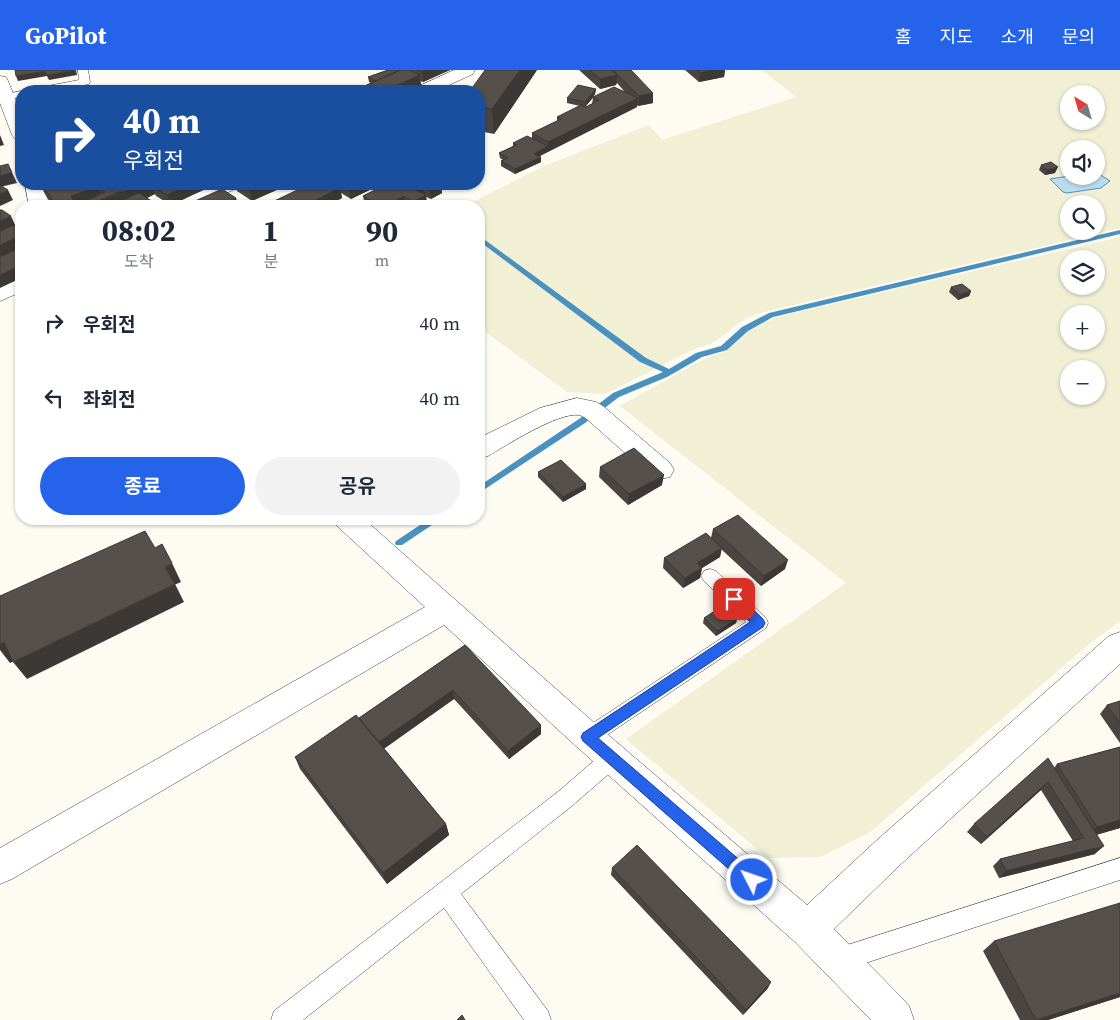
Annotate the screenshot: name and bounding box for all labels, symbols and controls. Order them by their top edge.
text: GoPilot [25,19,106,52]
text: 홈 [895,24,912,49]
text: 지도 [940,24,973,49]
text: 소개 [1001,24,1034,49]
text: 문의 [1062,24,1095,49]
north arrow [1060,85,1105,130]
map controls [1060,85,1105,405]
text: 40 m [123,97,200,145]
icon: right [40,105,105,170]
button: sound [1060,140,1105,185]
text: 우회전 [123,145,184,175]
button: search [1060,195,1105,240]
text: 08:02 [102,210,176,251]
text: 1 [263,210,279,251]
text: 90 [366,211,398,252]
text: m [375,249,389,271]
text: 도착 [124,250,154,272]
text: 분 [263,250,278,272]
button: layers [1060,250,1105,295]
button: + [1060,305,1105,350]
icon: right [40,309,68,337]
text: 40 m [419,310,460,336]
text: 우회전 [83,311,135,337]
button: − [1060,360,1105,405]
icon: left [40,384,68,412]
text: 40 m [419,385,460,411]
text: 좌회전 [83,386,135,412]
button: 종료 [40,457,245,515]
button: 공유 [255,457,460,515]
pin [713,578,755,620]
icon: arrive [720,585,748,613]
position arrow [725,853,777,905]

